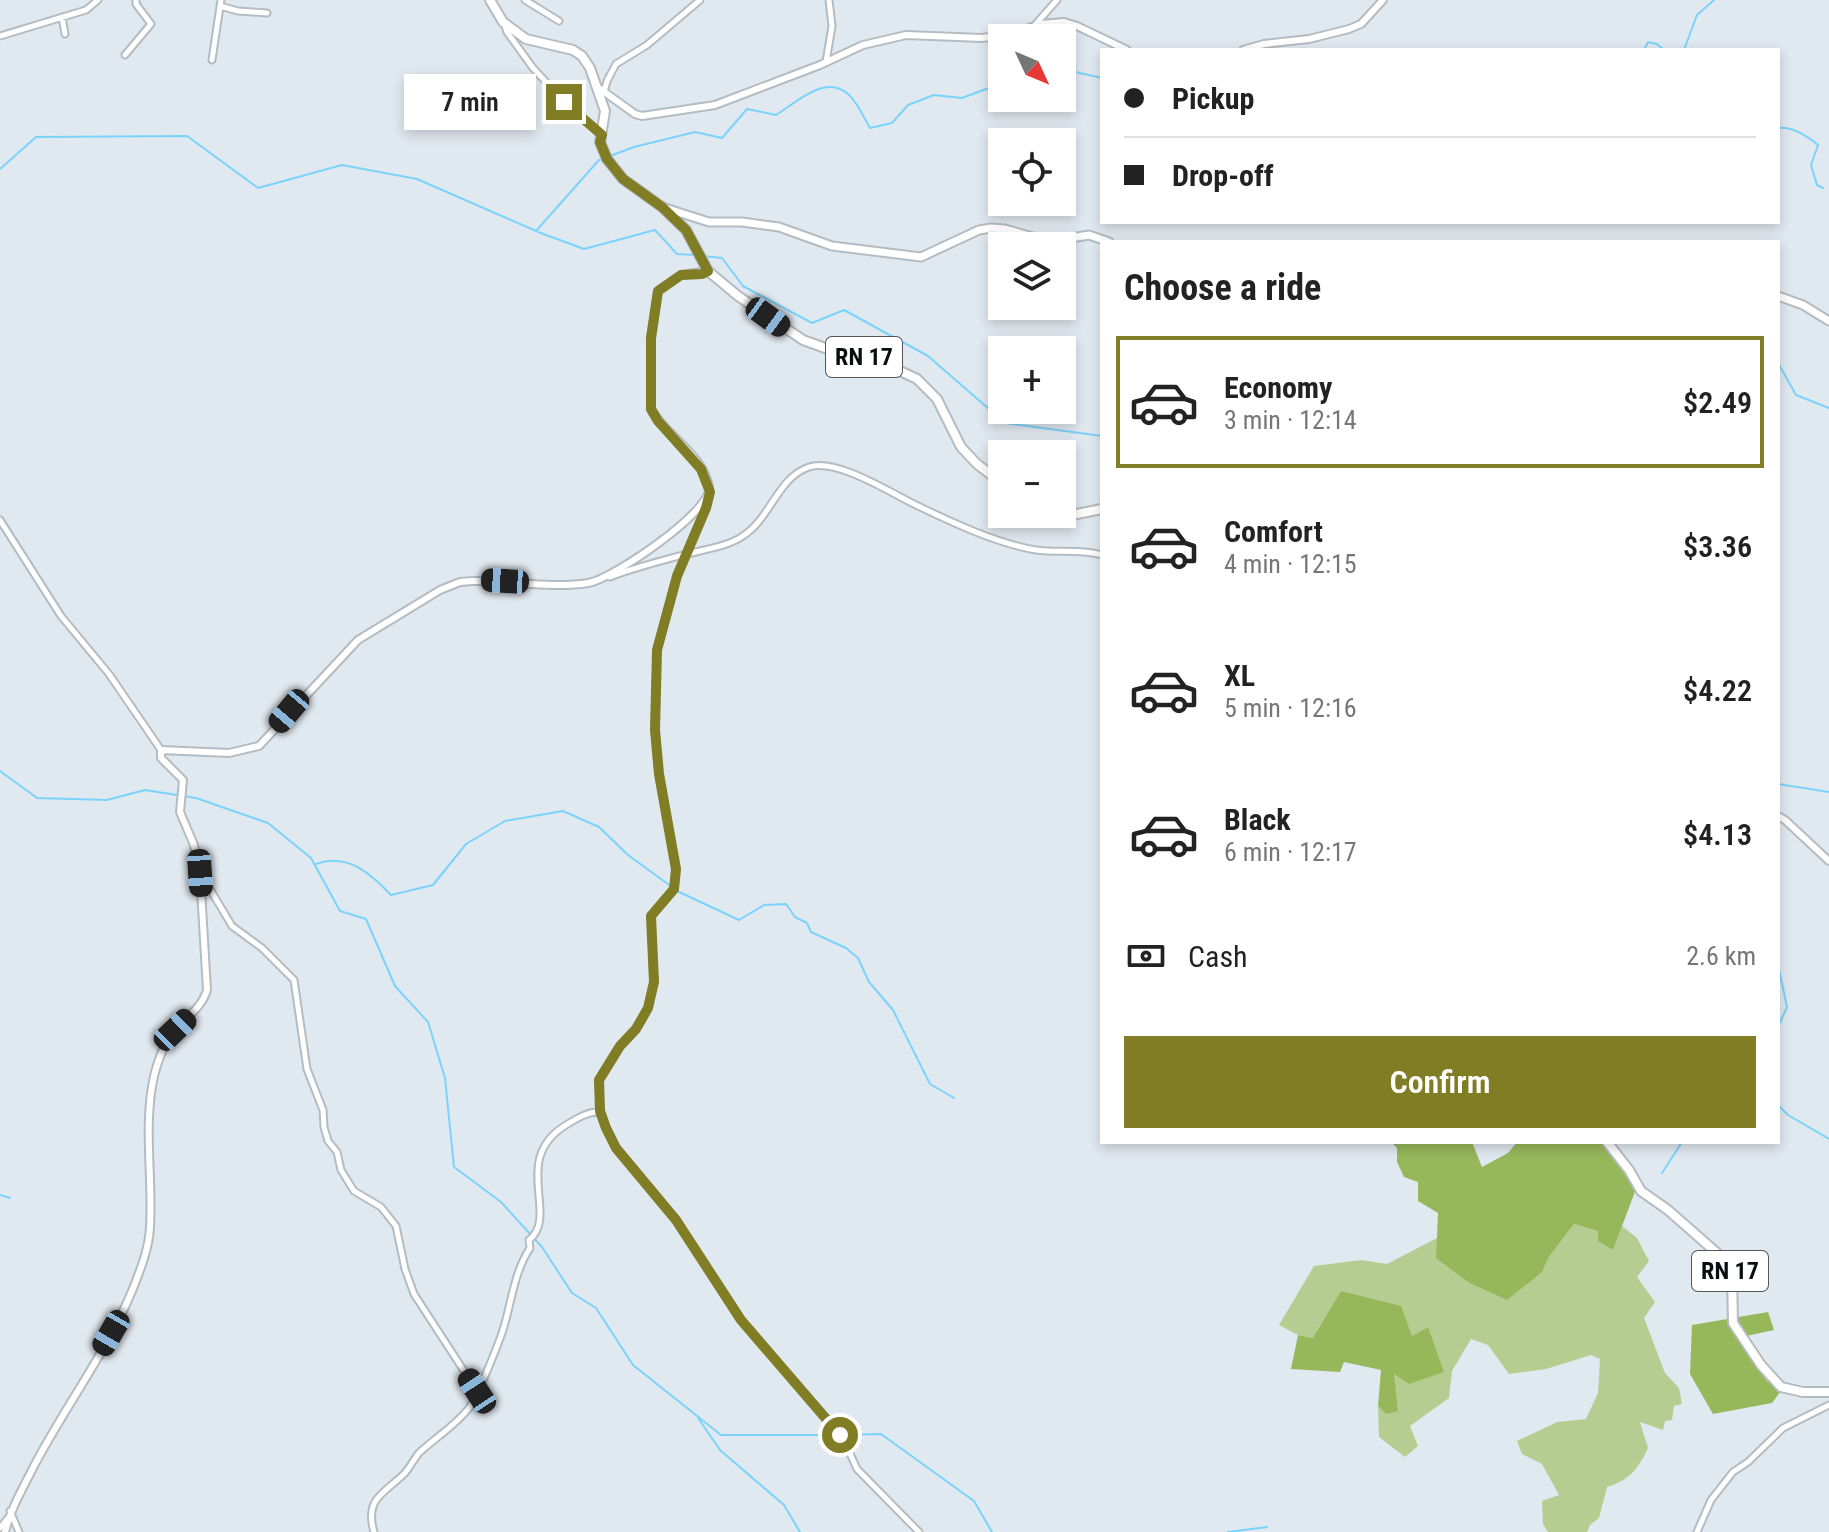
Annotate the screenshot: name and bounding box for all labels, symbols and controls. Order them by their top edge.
north arrow [988,24,1076,112]
map controls [988,24,1076,528]
callout: 7 min [404,74,536,130]
text: Pickup [1172,81,1254,116]
route end [546,84,582,120]
text: 7 min [441,87,499,117]
button: locate [988,128,1076,216]
text: Drop-off [1172,158,1274,193]
button: layers [988,232,1076,320]
text: Choose a ride [1124,267,1321,309]
car [742,293,794,341]
button: + [988,336,1076,424]
road number: RN 17 [826,337,902,377]
icon: car [1128,366,1200,438]
text: Economy [1224,370,1332,405]
text: $2.49 [1683,385,1752,420]
text: 3 min · 12:14 [1224,405,1357,435]
button: − [988,440,1076,528]
icon: car [1128,510,1200,582]
text: Comfort [1224,514,1323,549]
text: $3.36 [1683,529,1752,564]
text: 4 min · 12:15 [1224,549,1357,579]
car [480,568,530,594]
icon: car [1128,654,1200,726]
text: XL [1224,658,1255,693]
text: $4.22 [1683,673,1752,708]
car [264,685,314,737]
text: 5 min · 12:16 [1224,693,1357,723]
icon: car [1128,798,1200,870]
text: Black [1224,802,1291,837]
text: $4.13 [1683,817,1752,852]
text: 6 min · 12:17 [1224,837,1357,867]
car [186,848,214,898]
icon: cash [1124,934,1168,978]
text: Cash [1188,939,1248,974]
text: 2.6 km [1686,941,1756,971]
car [149,1005,201,1055]
button: Confirm [1124,1036,1756,1128]
road number: RN 17 [1692,1251,1768,1291]
car [89,1306,133,1360]
car [454,1364,500,1418]
route start [822,1417,858,1453]

